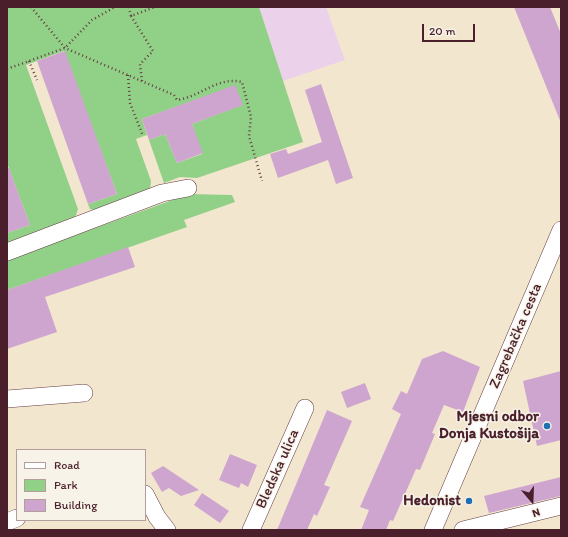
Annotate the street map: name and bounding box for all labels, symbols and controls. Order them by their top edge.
scale bar [424,16,477,42]
text: 20 m [429,24,456,38]
street label: Zagrebačka cesta [486,281,546,391]
place label: Mjesni odbor Donja Kustošija [439,408,539,443]
marker: Mjesni odbor Donja Kustošija [542,421,552,431]
street label: Bledska ulica [252,426,304,512]
legend [16,449,146,521]
text: Road [54,458,80,472]
text: Park [54,478,78,492]
north arrow [512,481,552,521]
place label: Hedonist [403,492,461,510]
marker: Hedonist [464,496,474,506]
text: Building [54,498,97,512]
text: N [530,505,542,520]

